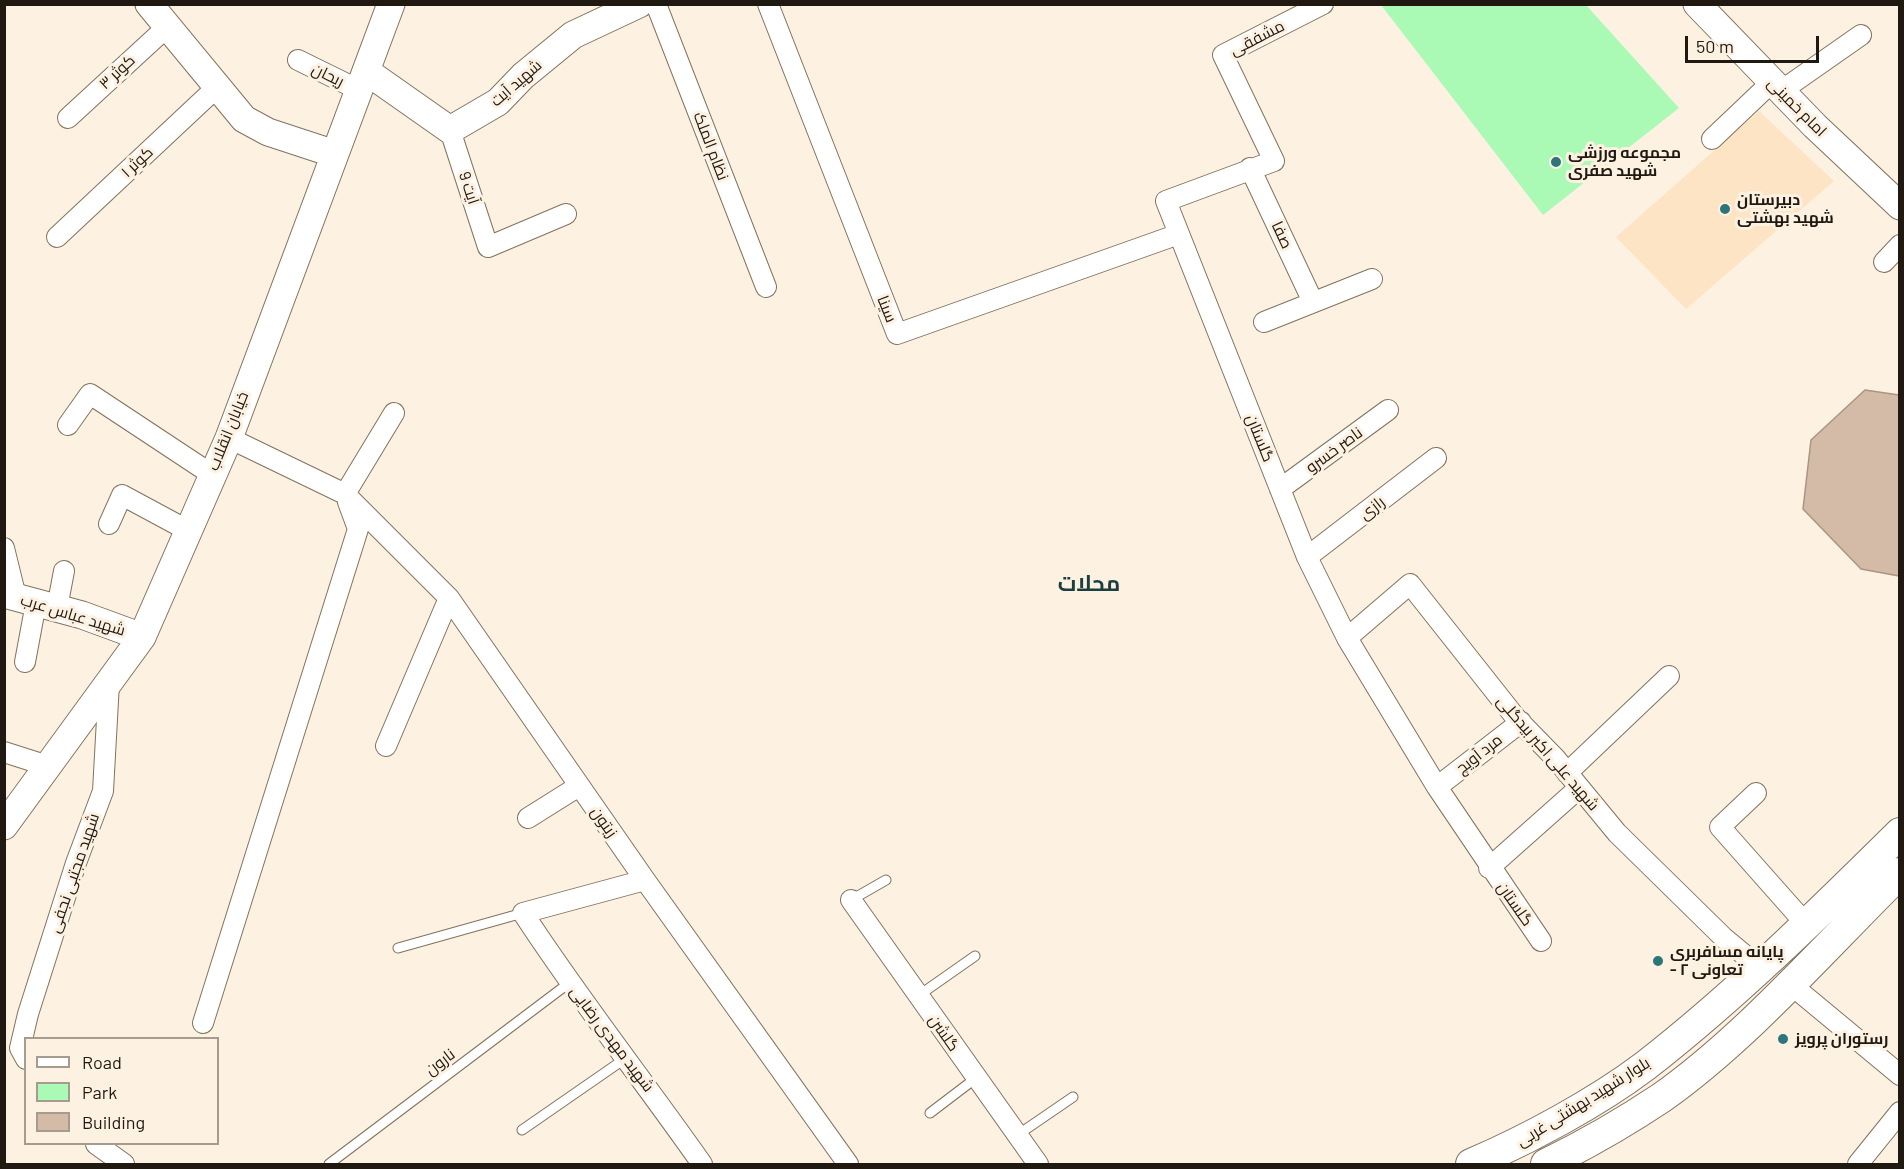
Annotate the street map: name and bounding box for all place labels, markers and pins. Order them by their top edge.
place label: مجموعه ورزشی شهید صفری [1568,143,1681,181]
marker: مجموعه ورزشی شهید صفری [1549,155,1563,169]
place label: دبیرستان شهید بهشتی [1737,190,1834,228]
marker: دبیرستان شهید بهشتی [1718,202,1732,216]
place label: پایانه مسافربری - تعاونی ۲ [1670,942,1783,980]
marker: پایانه مسافربری - تعاونی ۲ [1651,954,1665,968]
place label: رستوران پرویز [1795,1029,1888,1049]
marker: رستوران پرویز [1776,1032,1790,1046]

